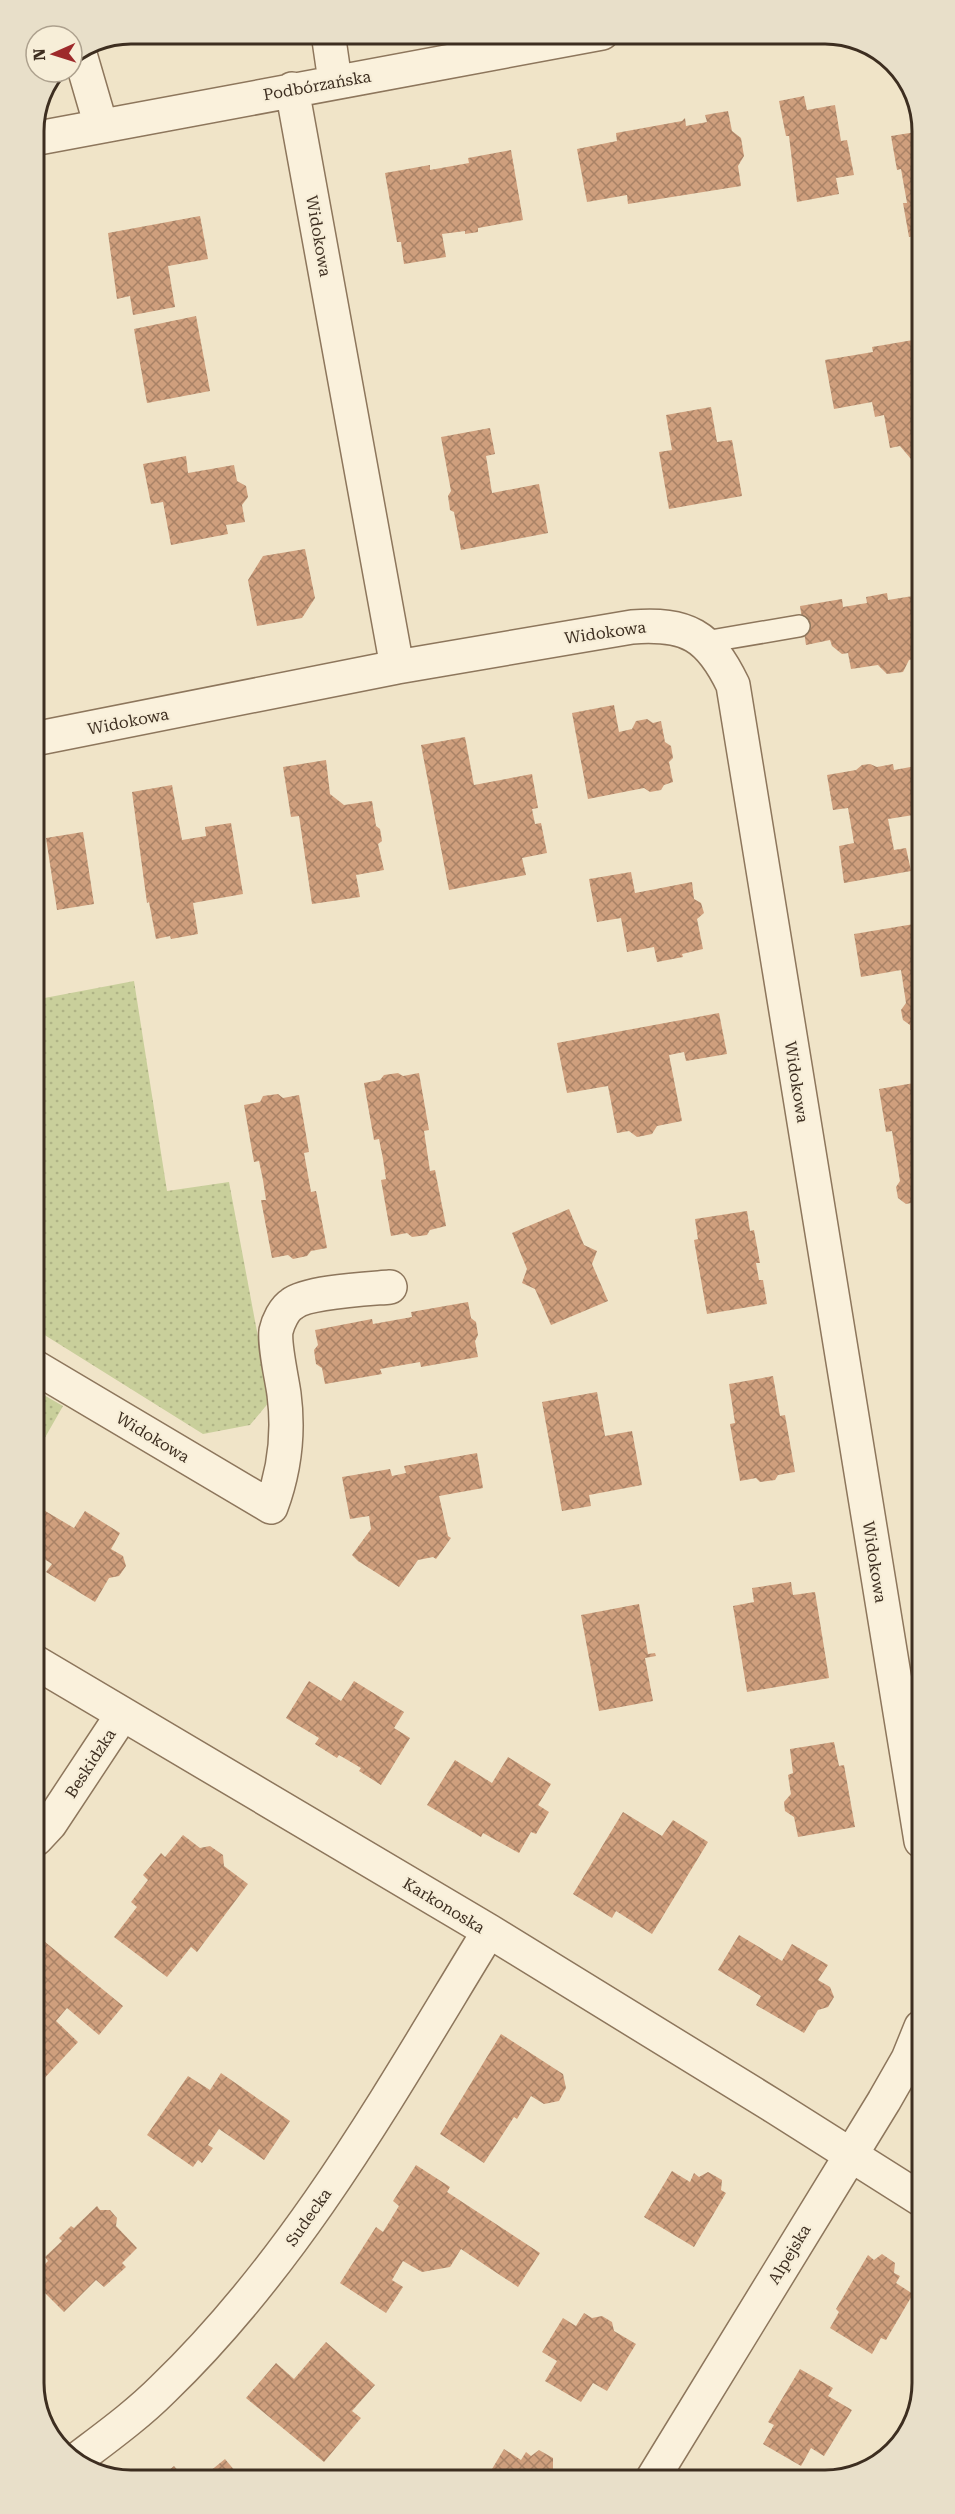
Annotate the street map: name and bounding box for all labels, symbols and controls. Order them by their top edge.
north arrow [24,24,84,84]
text: N [30,48,49,61]
street label: Podbórzańska [262,67,373,104]
street label: Widokowa [302,194,335,279]
street label: Widokowa [563,617,647,648]
street label: Widokowa [86,704,171,739]
street label: Widokowa [781,1040,812,1124]
street label: Widokowa [113,1408,193,1467]
street label: Widokowa [859,1520,890,1604]
street label: Beskidzka [61,1725,120,1801]
street label: Karkonoska [399,1874,488,1937]
street label: Sudecka [282,2184,335,2250]
street label: Alpejska [764,2221,815,2288]

